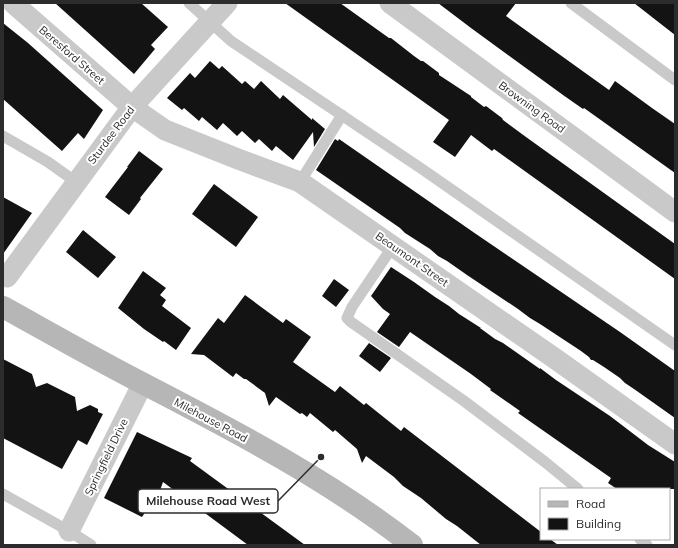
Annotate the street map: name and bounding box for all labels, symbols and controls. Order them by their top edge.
street label: Beresford Street [36,23,108,87]
street label: Browning Road [496,78,568,136]
street label: Sturdee Road [85,103,137,167]
street label: Beaumont Street [373,229,451,289]
street label: Milehouse Road [172,395,250,445]
street label: Springfield Drive [81,416,131,498]
legend [540,488,670,540]
callout: Milehouse Road West [138,489,278,513]
text: Milehouse Road West [146,493,270,508]
text: Road [576,496,605,511]
text: Building [576,516,621,531]

